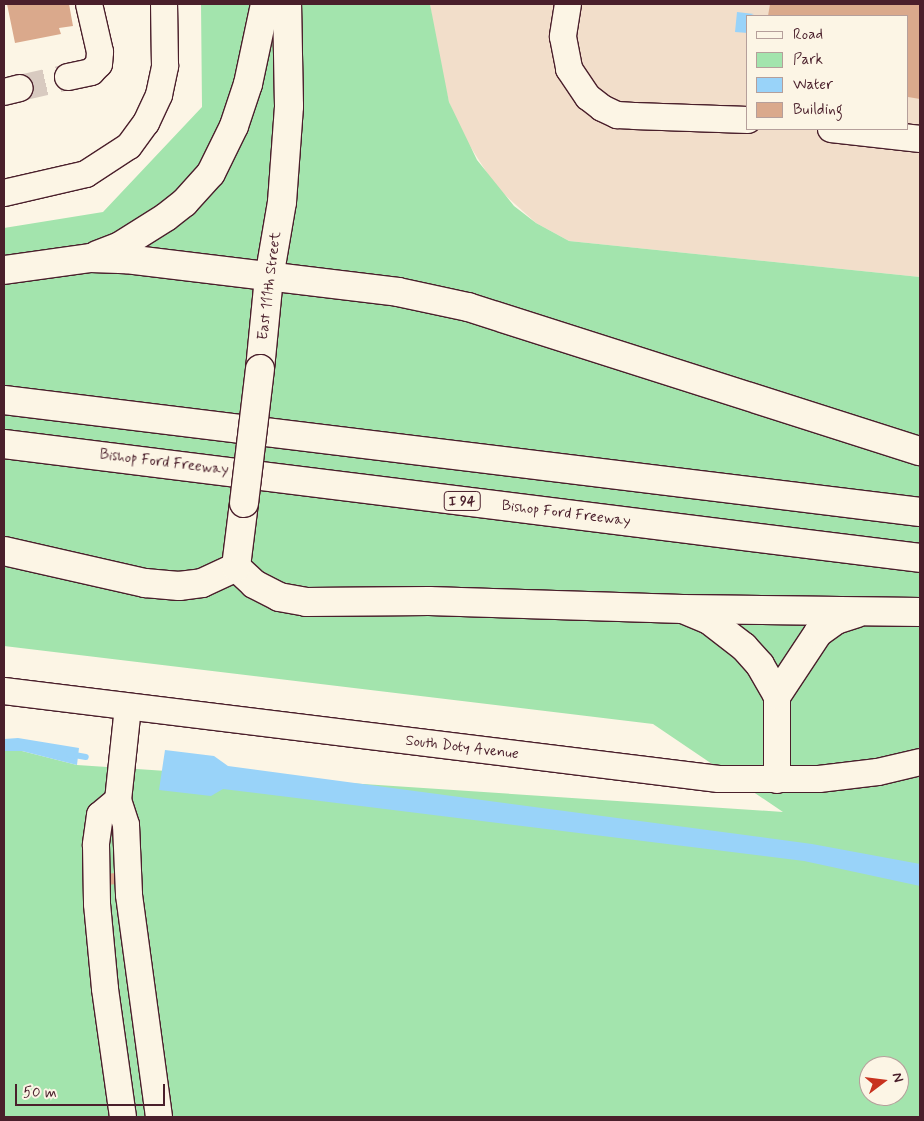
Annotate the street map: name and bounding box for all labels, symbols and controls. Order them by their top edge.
legend [746,15,909,130]
text: Road [793,25,823,45]
text: Park [793,50,823,70]
text: Water [793,75,833,95]
text: Building [793,100,843,120]
street label: East 111th Street [254,231,286,341]
street label: Bishop Ford Freeway [99,446,229,480]
road number: I 94 [443,490,481,512]
street label: Bishop Ford Freeway [501,497,631,531]
street label: South Doty Avenue [403,732,521,764]
north arrow [859,1056,909,1106]
text: N [888,1071,907,1084]
scale bar [18,1074,168,1106]
text: 50 m [23,1083,57,1103]

